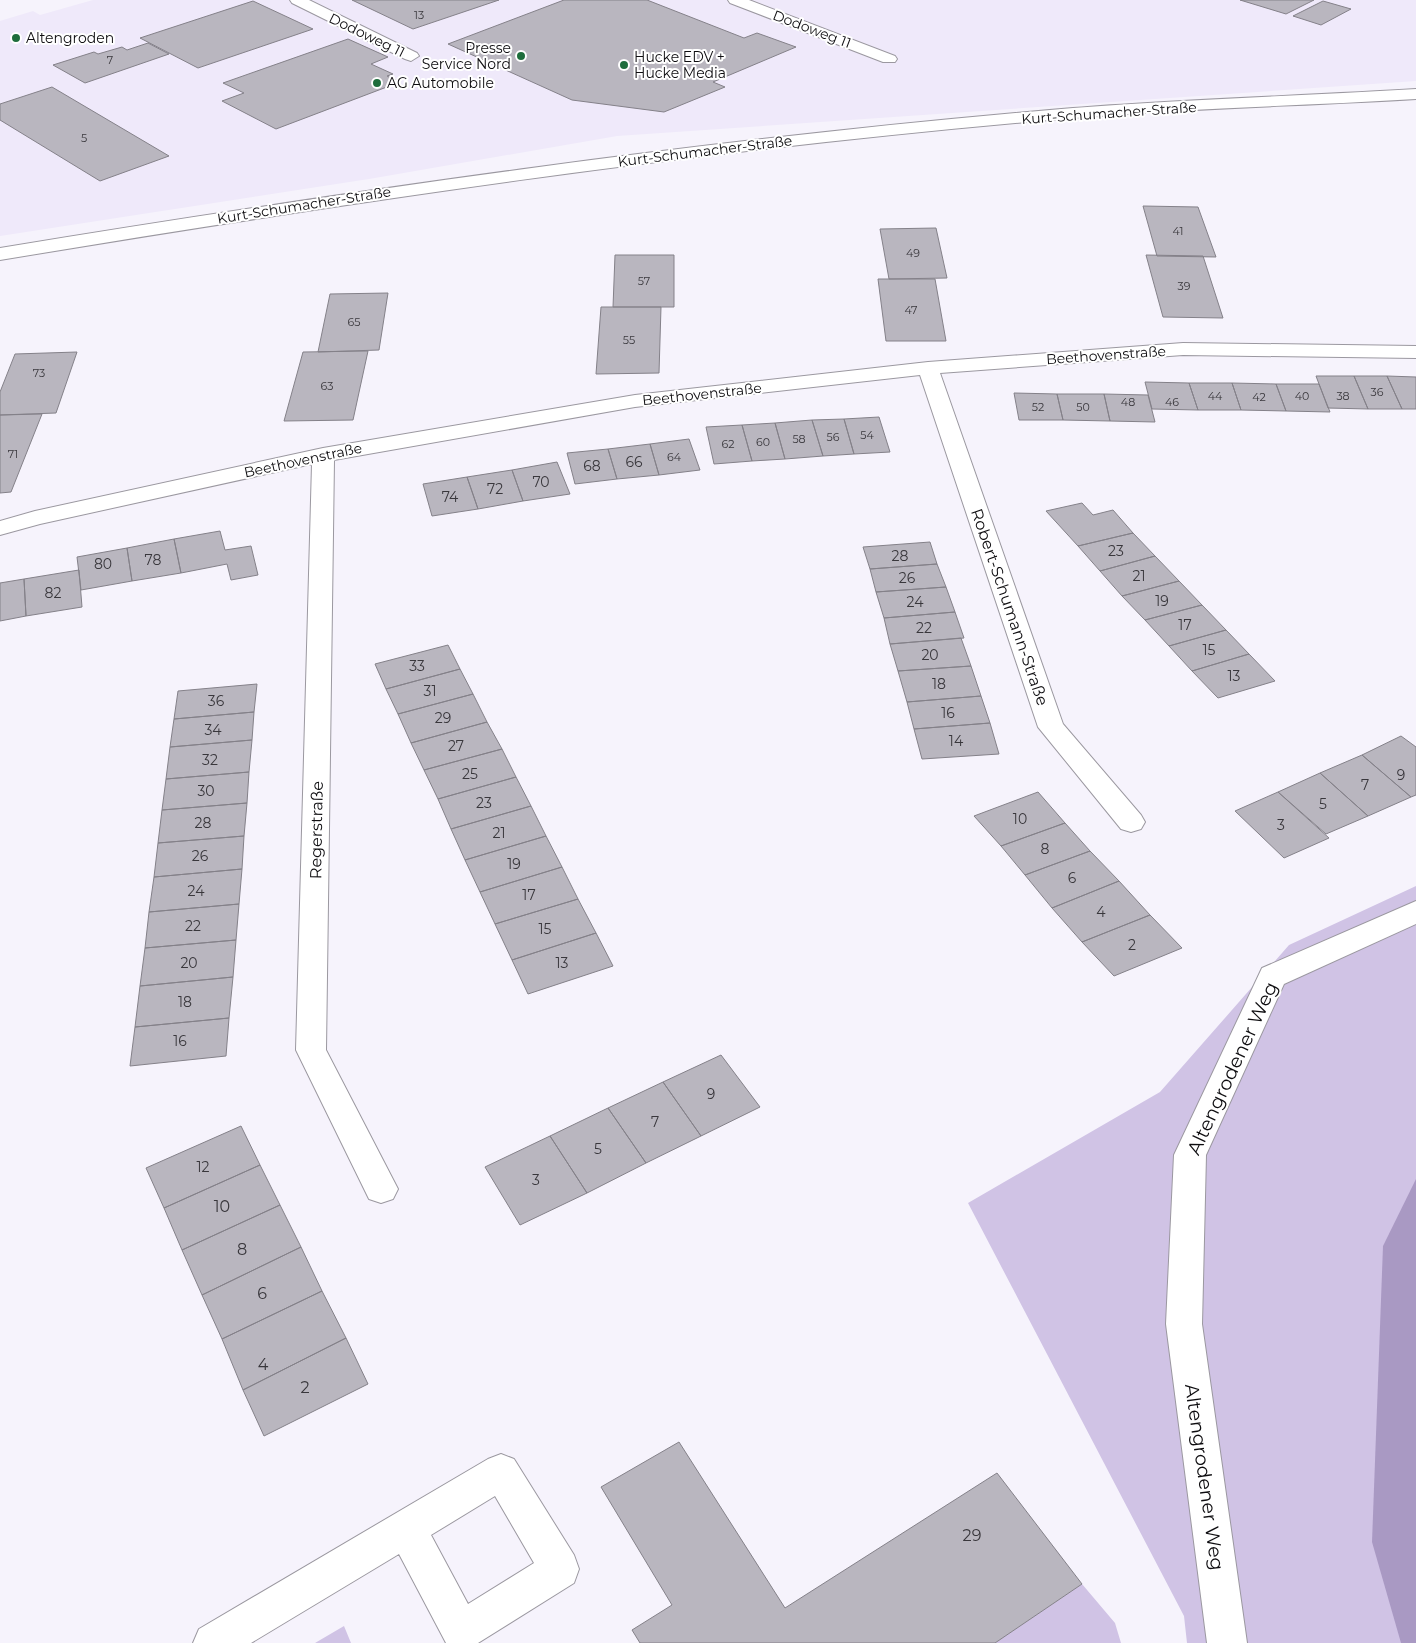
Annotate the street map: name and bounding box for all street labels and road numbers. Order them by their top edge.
street label: Dodoweg 11 [770,6,854,52]
street label: Dodoweg 11 [326,9,408,61]
street label: Kurt-Schumacher-Straße [1021,98,1197,128]
street label: Kurt-Schumacher-Straße [617,131,793,171]
street label: Kurt-Schumacher-Straße [216,182,392,228]
street label: Beethovenstraße [1045,342,1167,368]
street label: Beethovenstraße [641,379,763,409]
street label: Beethovenstraße [242,439,364,481]
street label: Robert-Schumann-Straße [967,506,1052,708]
street label: Regerstraße [306,781,327,879]
street label: Altengrodener Weg [1182,978,1283,1158]
street label: Altengrodener Weg [1180,1382,1229,1572]

